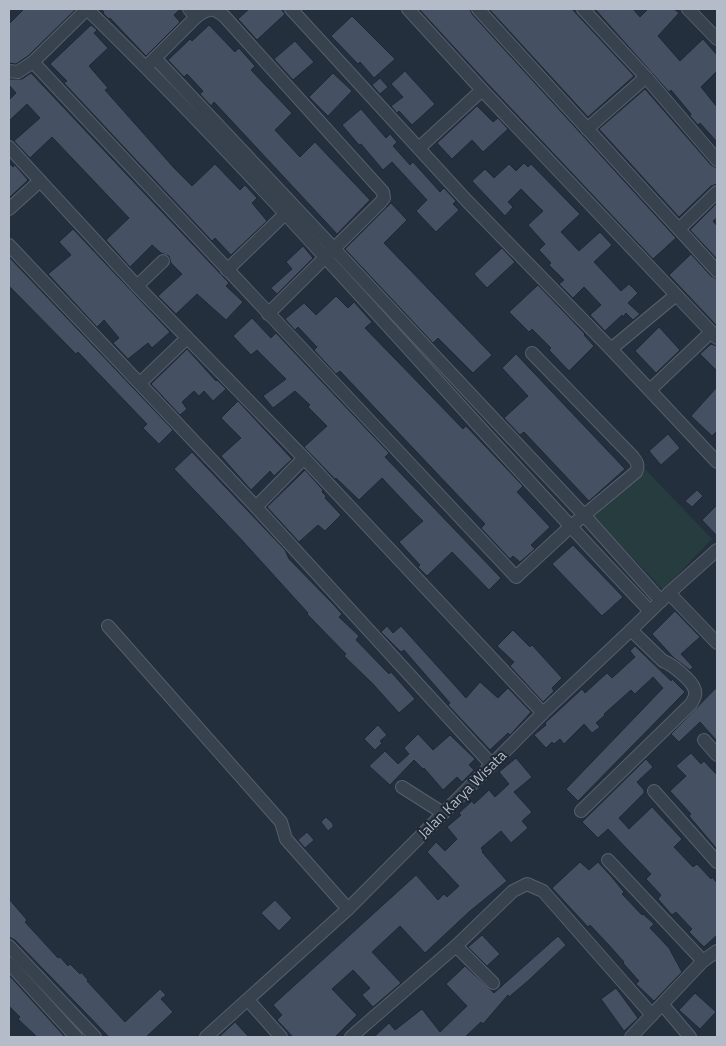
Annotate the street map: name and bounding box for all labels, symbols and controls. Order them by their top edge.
street label: Jalan Karya Wisata [412,744,512,844]

